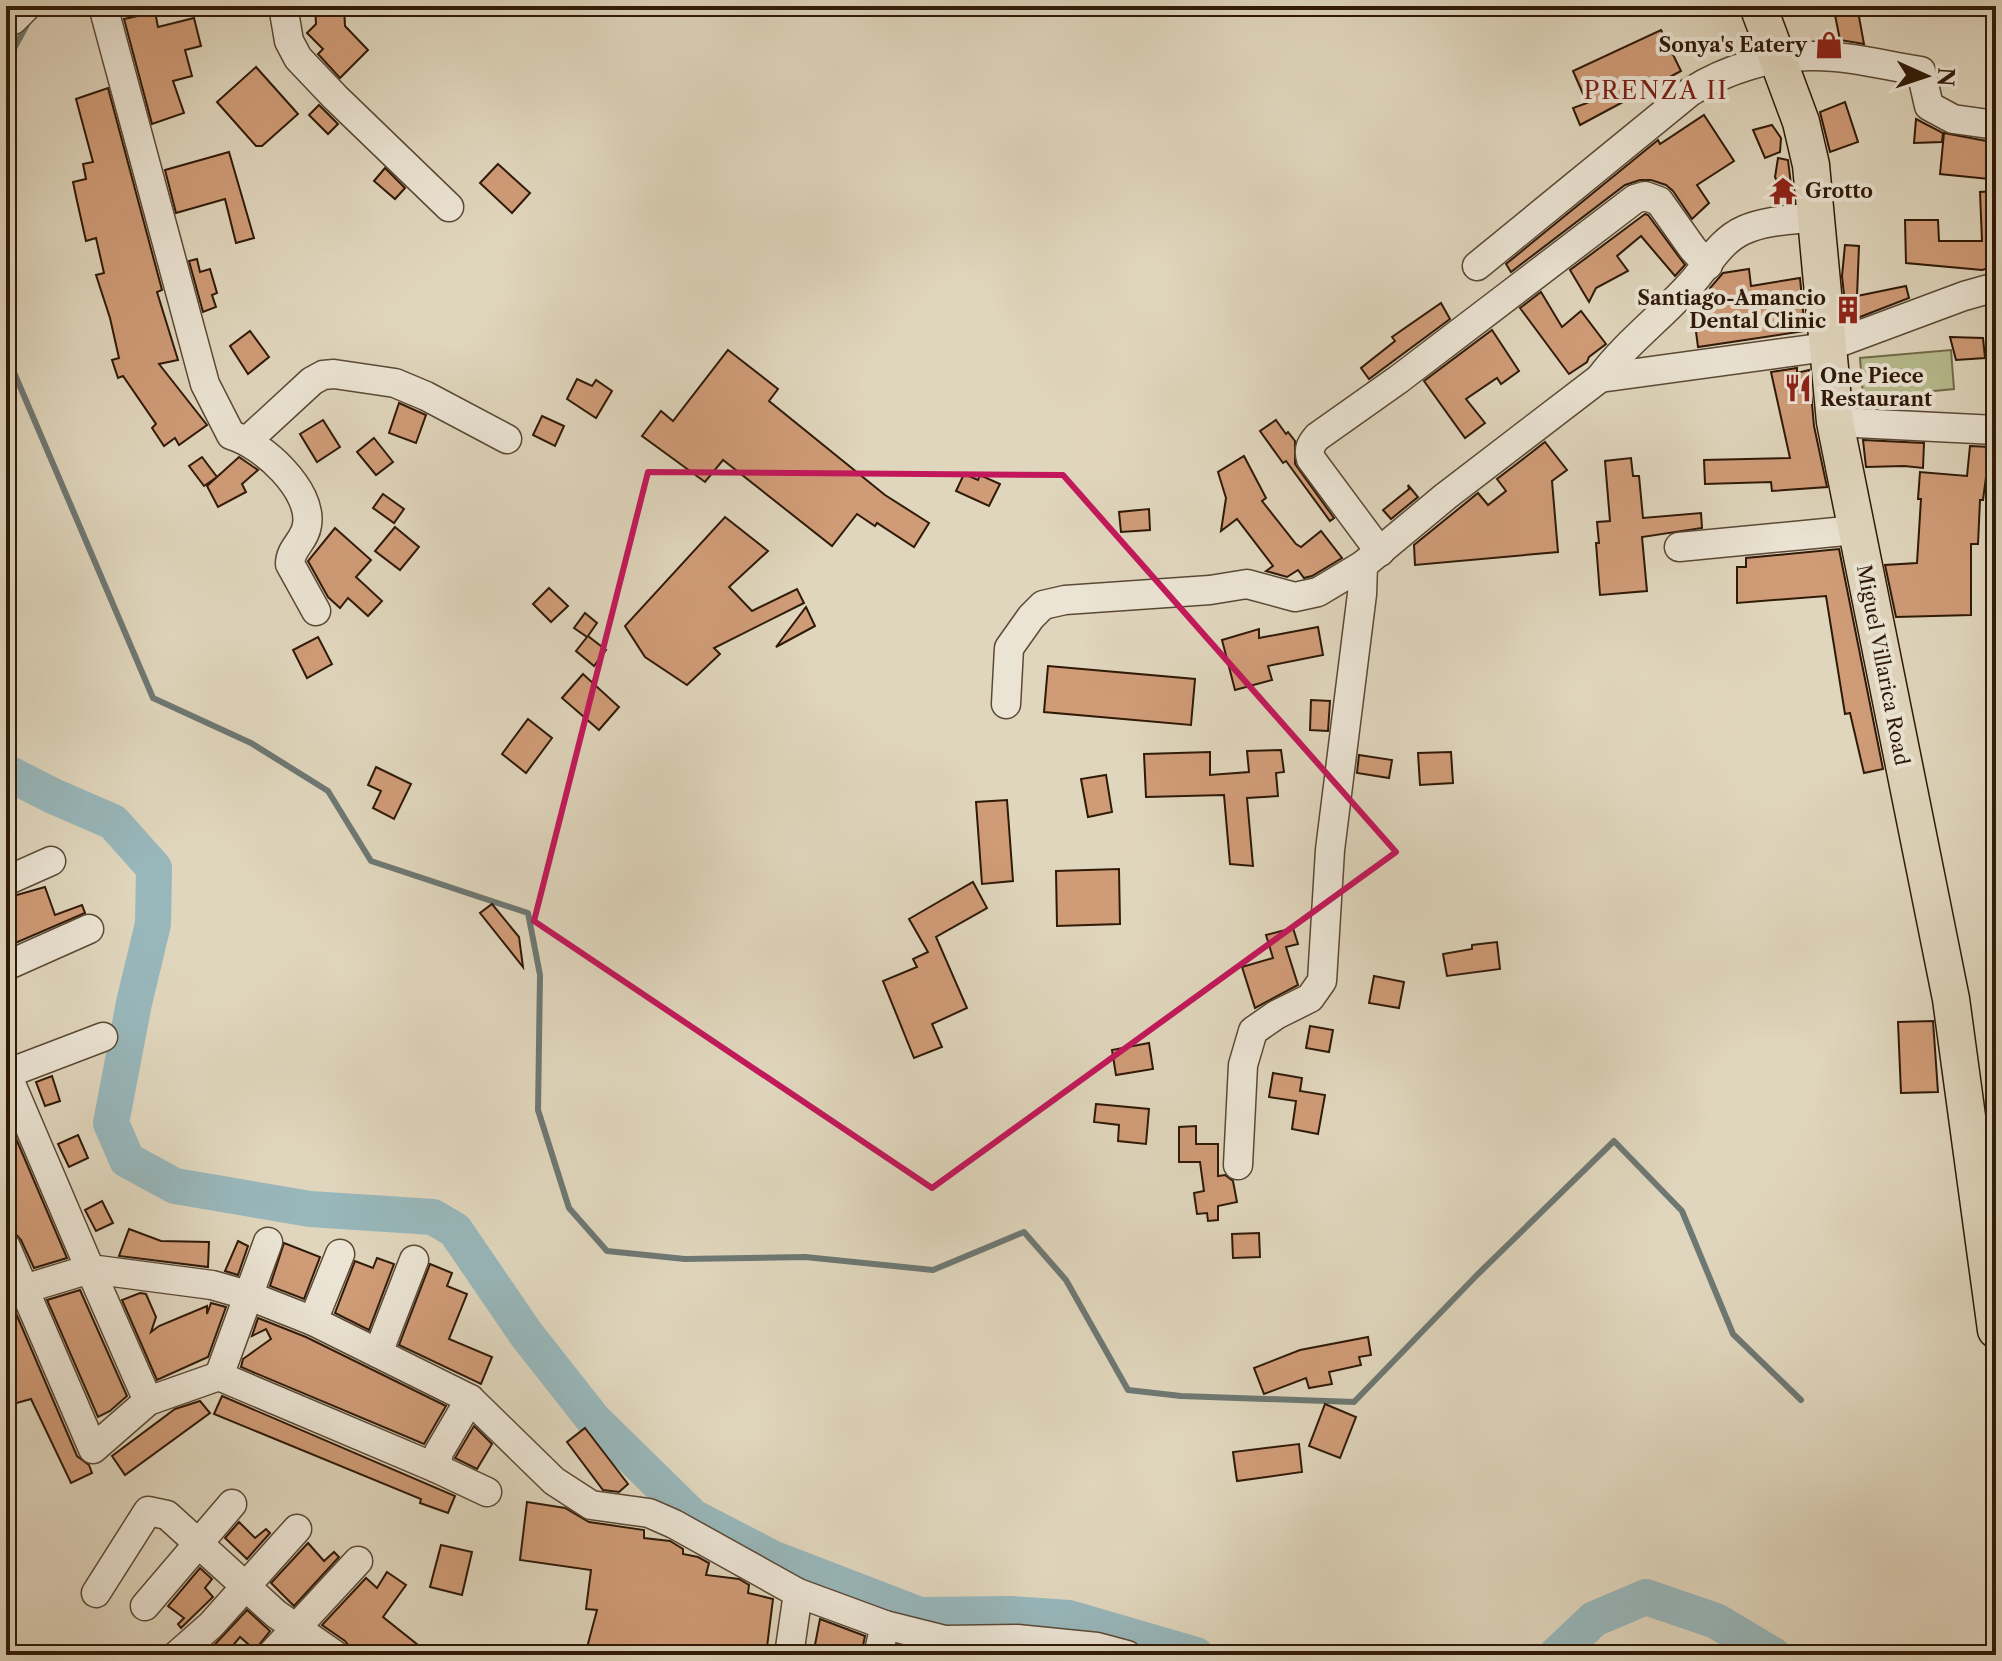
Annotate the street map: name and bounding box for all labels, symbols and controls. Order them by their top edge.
shop icon: Sonya's Eatery [1814,30,1844,60]
place label: Sonya's Eatery [1659,33,1808,57]
north arrow [1886,36,1966,116]
text: N [1931,67,1959,87]
district label: PRENZA II [1583,76,1729,105]
temple icon: Grotto [1768,176,1798,206]
place label: Grotto [1805,179,1873,203]
place label: Santiago-Amancio Dental Clinic [1637,286,1826,333]
building icon: Santiago-Amancio Dental Clinic [1833,295,1863,325]
place label: One Piece Restaurant [1820,364,1932,411]
restaurant icon: One Piece Restaurant [1783,373,1813,403]
street label: Miguel Villarica Road [1852,563,1914,767]

